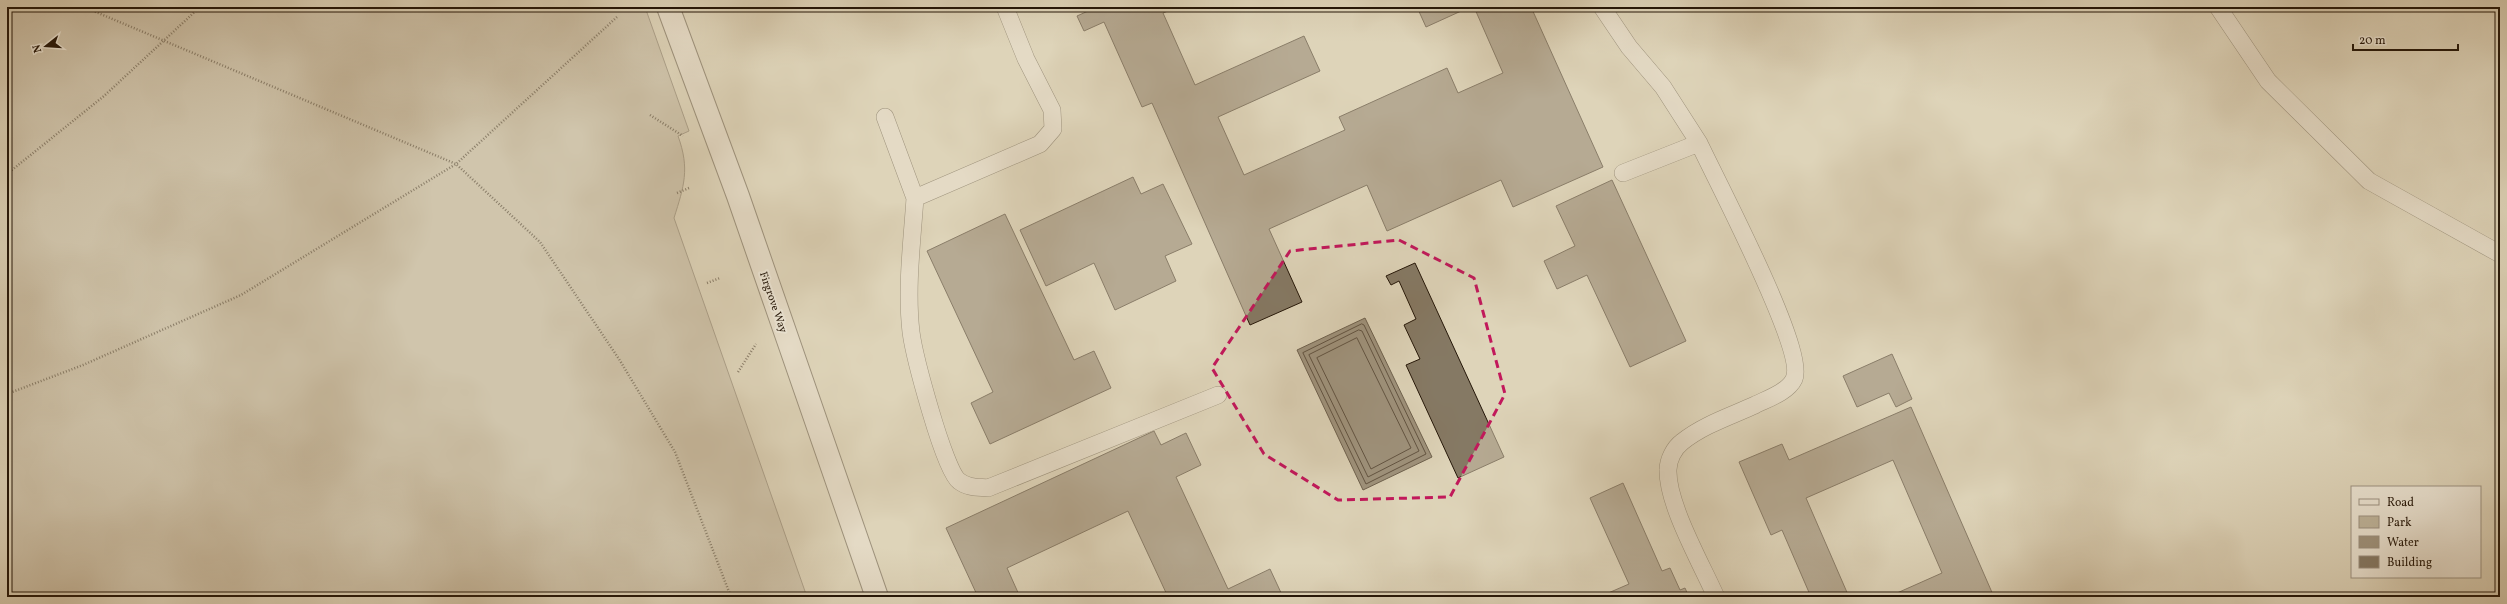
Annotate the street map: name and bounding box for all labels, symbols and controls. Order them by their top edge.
north arrow [26,26,66,66]
scale bar [2353,26,2458,52]
text: 20 m [2359,33,2386,49]
text: N [30,42,46,55]
street label: Firgrove Way [755,270,790,335]
legend [2351,486,2481,578]
text: Road [2387,495,2414,511]
text: Park [2387,515,2412,531]
text: Water [2387,535,2419,551]
text: Building [2387,555,2432,571]

